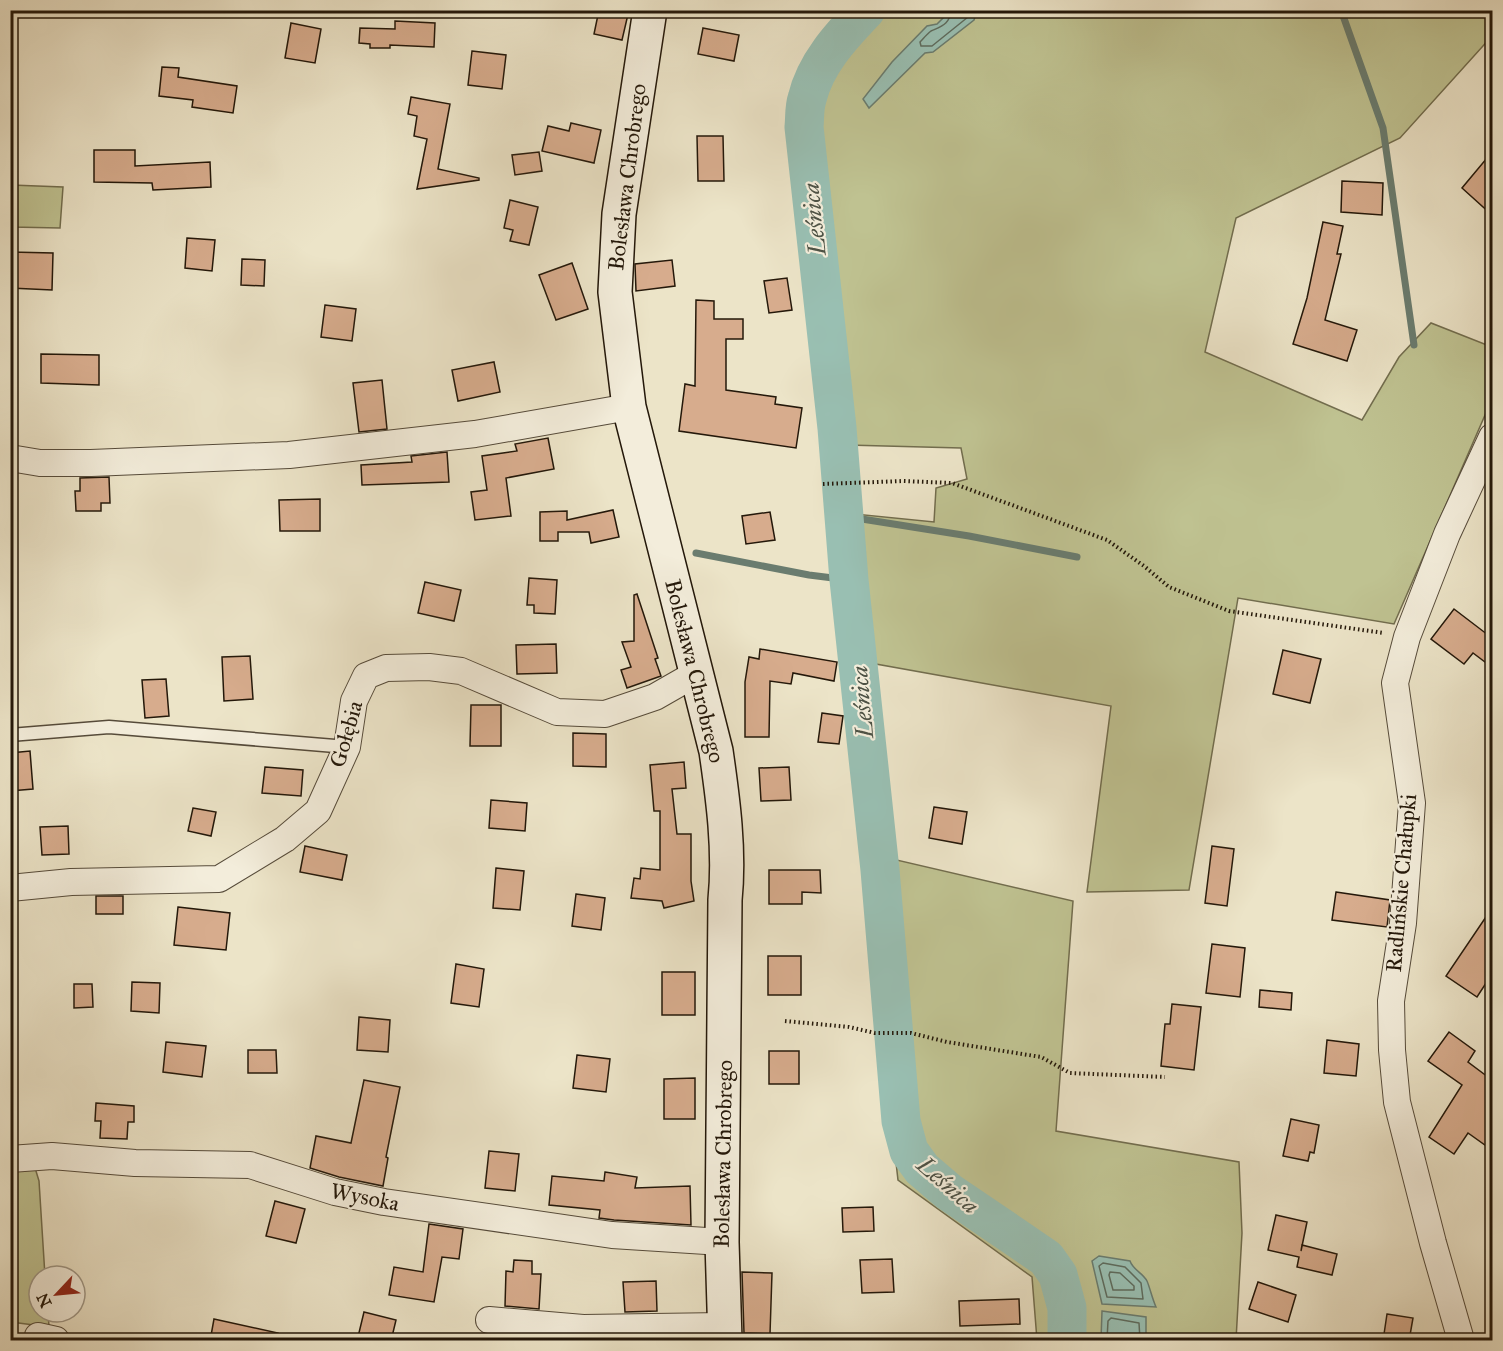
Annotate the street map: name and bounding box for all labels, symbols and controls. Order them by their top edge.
street label: Bolesława Chrobrego [602,82,652,272]
water label: Leśnica [795,181,833,258]
street label: Bolesława Chrobrego [659,576,731,766]
water label: Leśnica [844,664,880,741]
street label: Gołębia [324,697,369,771]
street label: Radlińskie Chałupki [1380,793,1422,973]
street label: Bolesława Chrobrego [708,1060,738,1248]
water label: Leśnica [910,1149,985,1220]
street label: Wysoka [328,1177,402,1217]
north arrow [27,1264,87,1324]
text: N [32,1290,55,1311]

